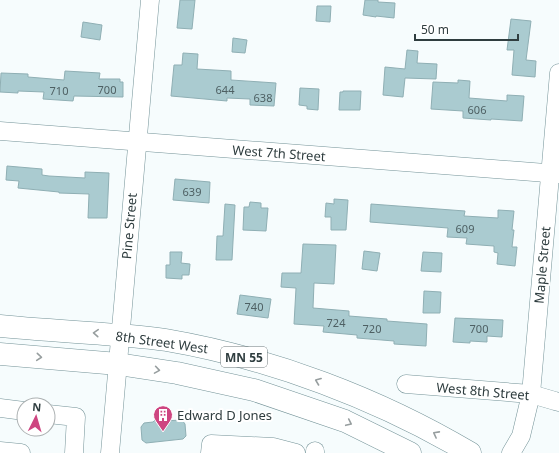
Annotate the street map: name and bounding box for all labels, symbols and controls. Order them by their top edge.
scale bar [415,16,518,42]
text: 50 m [421,21,449,38]
house number: 700 [98,82,116,97]
house number: 644 [216,82,235,97]
house number: 710 [50,83,68,98]
house number: 638 [254,90,272,105]
house number: 606 [468,102,486,117]
street label: West 7th Street [232,141,326,165]
house number: 639 [183,184,201,199]
street label: Pine Street [117,192,141,260]
house number: 609 [456,221,474,236]
street label: Maple Street [530,225,554,304]
house number: 740 [245,299,263,314]
house number: 724 [327,315,346,330]
house number: 720 [363,321,381,336]
house number: 700 [470,321,488,336]
street label: 8th Street West [115,327,210,357]
one-way arrow [93,329,99,338]
road number: MN 55 [221,347,267,367]
one-way arrow [36,352,42,361]
one-way arrow [154,365,160,374]
one-way arrow [314,378,321,386]
street label: West 8th Street [436,378,531,404]
north arrow [16,397,56,437]
text: N [32,399,42,414]
building icon: Edward D Jones [152,404,174,432]
place label: Edward D Jones [177,406,272,424]
one-way arrow [345,418,352,426]
one-way arrow [433,431,440,439]

